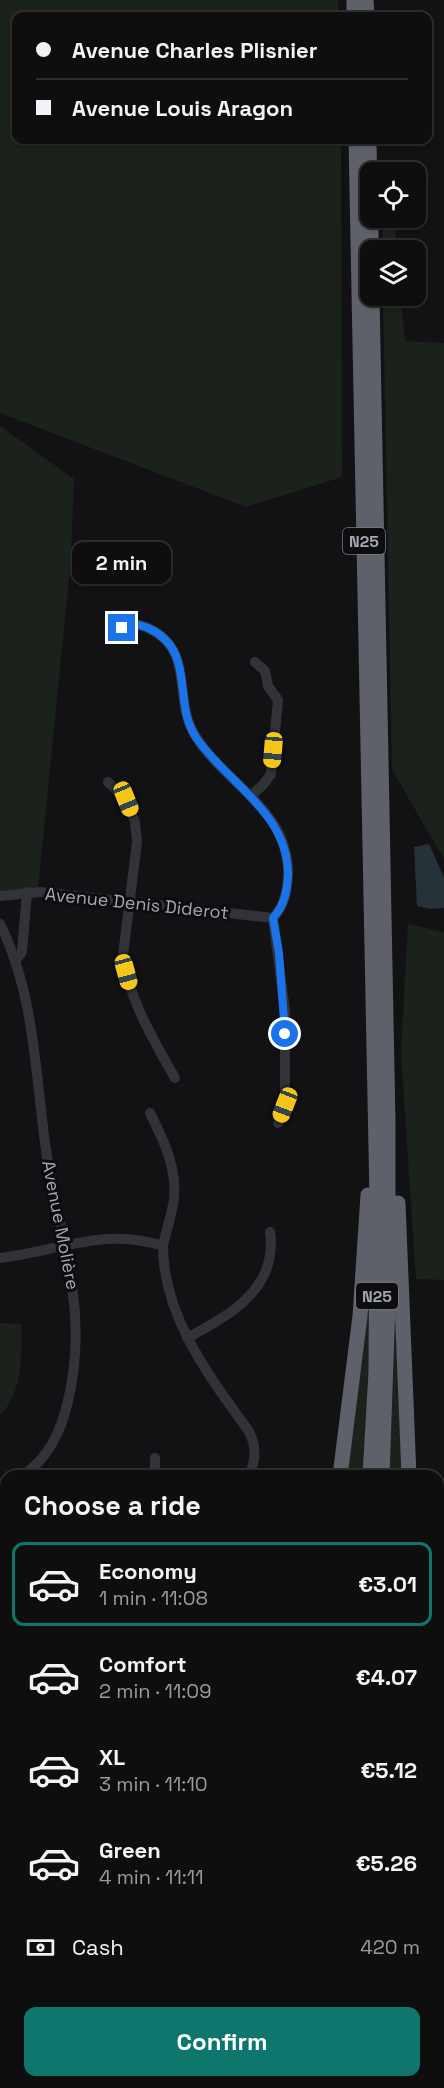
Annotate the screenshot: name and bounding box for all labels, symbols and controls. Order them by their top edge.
text: Avenue Charles Plisnier [72,36,318,64]
text: Avenue Louis Aragon [72,94,293,122]
map controls [360,162,426,306]
button: locate [360,162,426,228]
button: layers [360,240,426,306]
road number: N25 [343,528,385,554]
callout: 2 min [72,541,172,583]
text: 2 min [96,550,147,576]
route end [108,614,135,641]
car [262,731,284,769]
car [111,779,141,819]
street label: Avenue Denis Diderot [44,882,230,924]
car [113,952,139,992]
route start [271,1020,298,1047]
car [270,1085,300,1125]
street label: Avenue Molière [37,1158,85,1292]
road number: N25 [356,1283,398,1309]
text: Choose a ride [24,1488,201,1523]
icon: car [27,1557,81,1611]
text: Economy [99,1557,197,1585]
text: €3.01 [358,1570,417,1598]
text: 1 min · 11:08 [99,1585,208,1611]
icon: car [27,1650,81,1704]
text: Comfort [99,1650,187,1678]
text: €4.07 [356,1663,417,1691]
text: 2 min · 11:09 [99,1678,211,1704]
icon: car [27,1743,81,1797]
text: XL [99,1743,125,1771]
text: €5.12 [360,1756,417,1784]
text: 3 min · 11:10 [99,1771,208,1797]
icon: car [27,1836,81,1890]
text: Green [99,1836,161,1864]
text: €5.26 [356,1849,417,1877]
text: 4 min · 11:11 [99,1864,204,1890]
icon: cash [24,1931,57,1964]
text: Cash [72,1933,124,1961]
text: 420 m [360,1934,420,1960]
button: Confirm [24,2007,420,2076]

